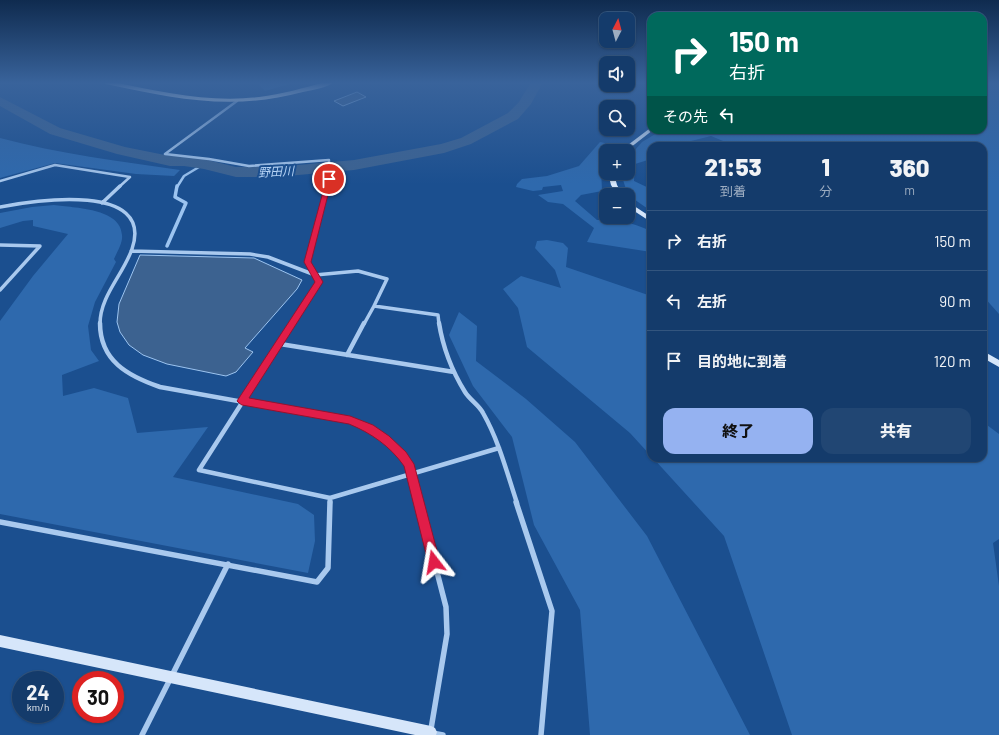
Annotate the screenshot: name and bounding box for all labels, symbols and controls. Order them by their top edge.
north arrow [599,12,635,48]
map controls [599,12,635,224]
text: 150 m [729,24,799,58]
icon: right [663,28,715,80]
button: sound [599,56,635,92]
text: 右折 [729,61,765,83]
button: search [599,100,635,136]
icon: left [716,104,738,126]
text: その先 [663,107,708,125]
button: + [599,144,635,180]
text: 21:53 [704,152,762,181]
text: 1 [821,152,830,181]
text: 360 [890,153,930,182]
pin [312,162,346,196]
water label: 野田川 [258,163,296,179]
icon: arrive [318,168,340,190]
text: m [904,182,915,198]
text: 到着 [720,183,746,199]
text: 分 [819,183,832,199]
button: − [599,188,635,224]
icon: right [663,230,685,252]
text: 右折 [697,232,727,250]
text: 150 m [934,232,971,250]
icon: left [663,290,685,312]
text: 左折 [697,292,727,310]
text: 90 m [939,292,971,310]
icon: arrive [663,350,685,372]
text: 目的地に到着 [697,352,787,370]
text: 120 m [934,352,971,370]
button: 終了 [663,408,813,454]
button: 共有 [821,408,971,454]
position arrow [413,541,455,583]
speed limit sign: 30 [72,671,124,723]
text: 24 [26,680,50,704]
text: km/h [27,701,49,713]

